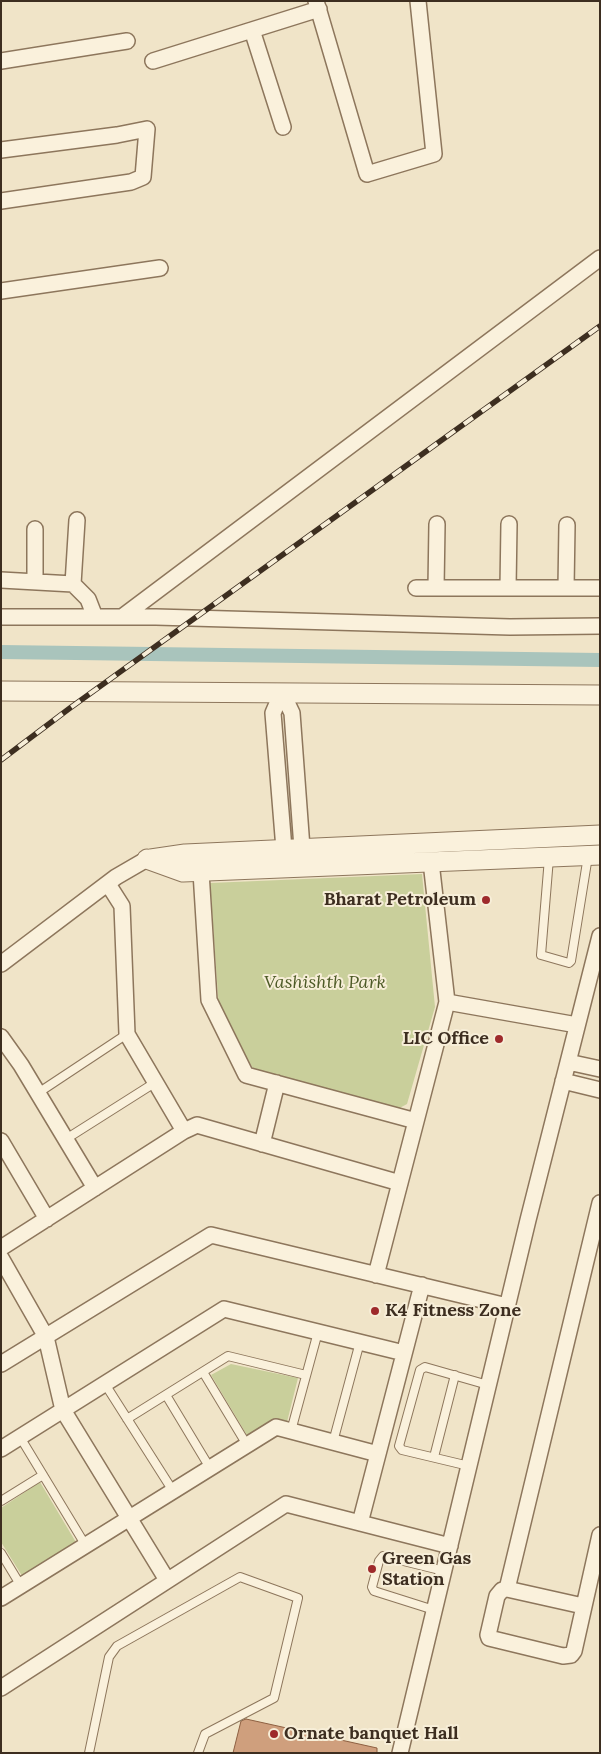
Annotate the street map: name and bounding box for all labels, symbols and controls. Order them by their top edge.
place label: Bharat Petroleum [324,889,476,911]
marker: Bharat Petroleum [480,894,492,906]
park label: Vashishth Park [264,972,386,994]
place label: LIC Office [403,1028,489,1050]
marker: LIC Office [493,1033,505,1045]
place label: K4 Fitness Zone [385,1300,521,1322]
marker: K4 Fitness Zone [369,1305,381,1317]
place label: Green Gas Station [382,1548,471,1590]
marker: Green Gas Station [366,1563,378,1575]
place label: Ornate banquet Hall [284,1723,459,1745]
marker: Ornate banquet Hall [268,1728,280,1740]

